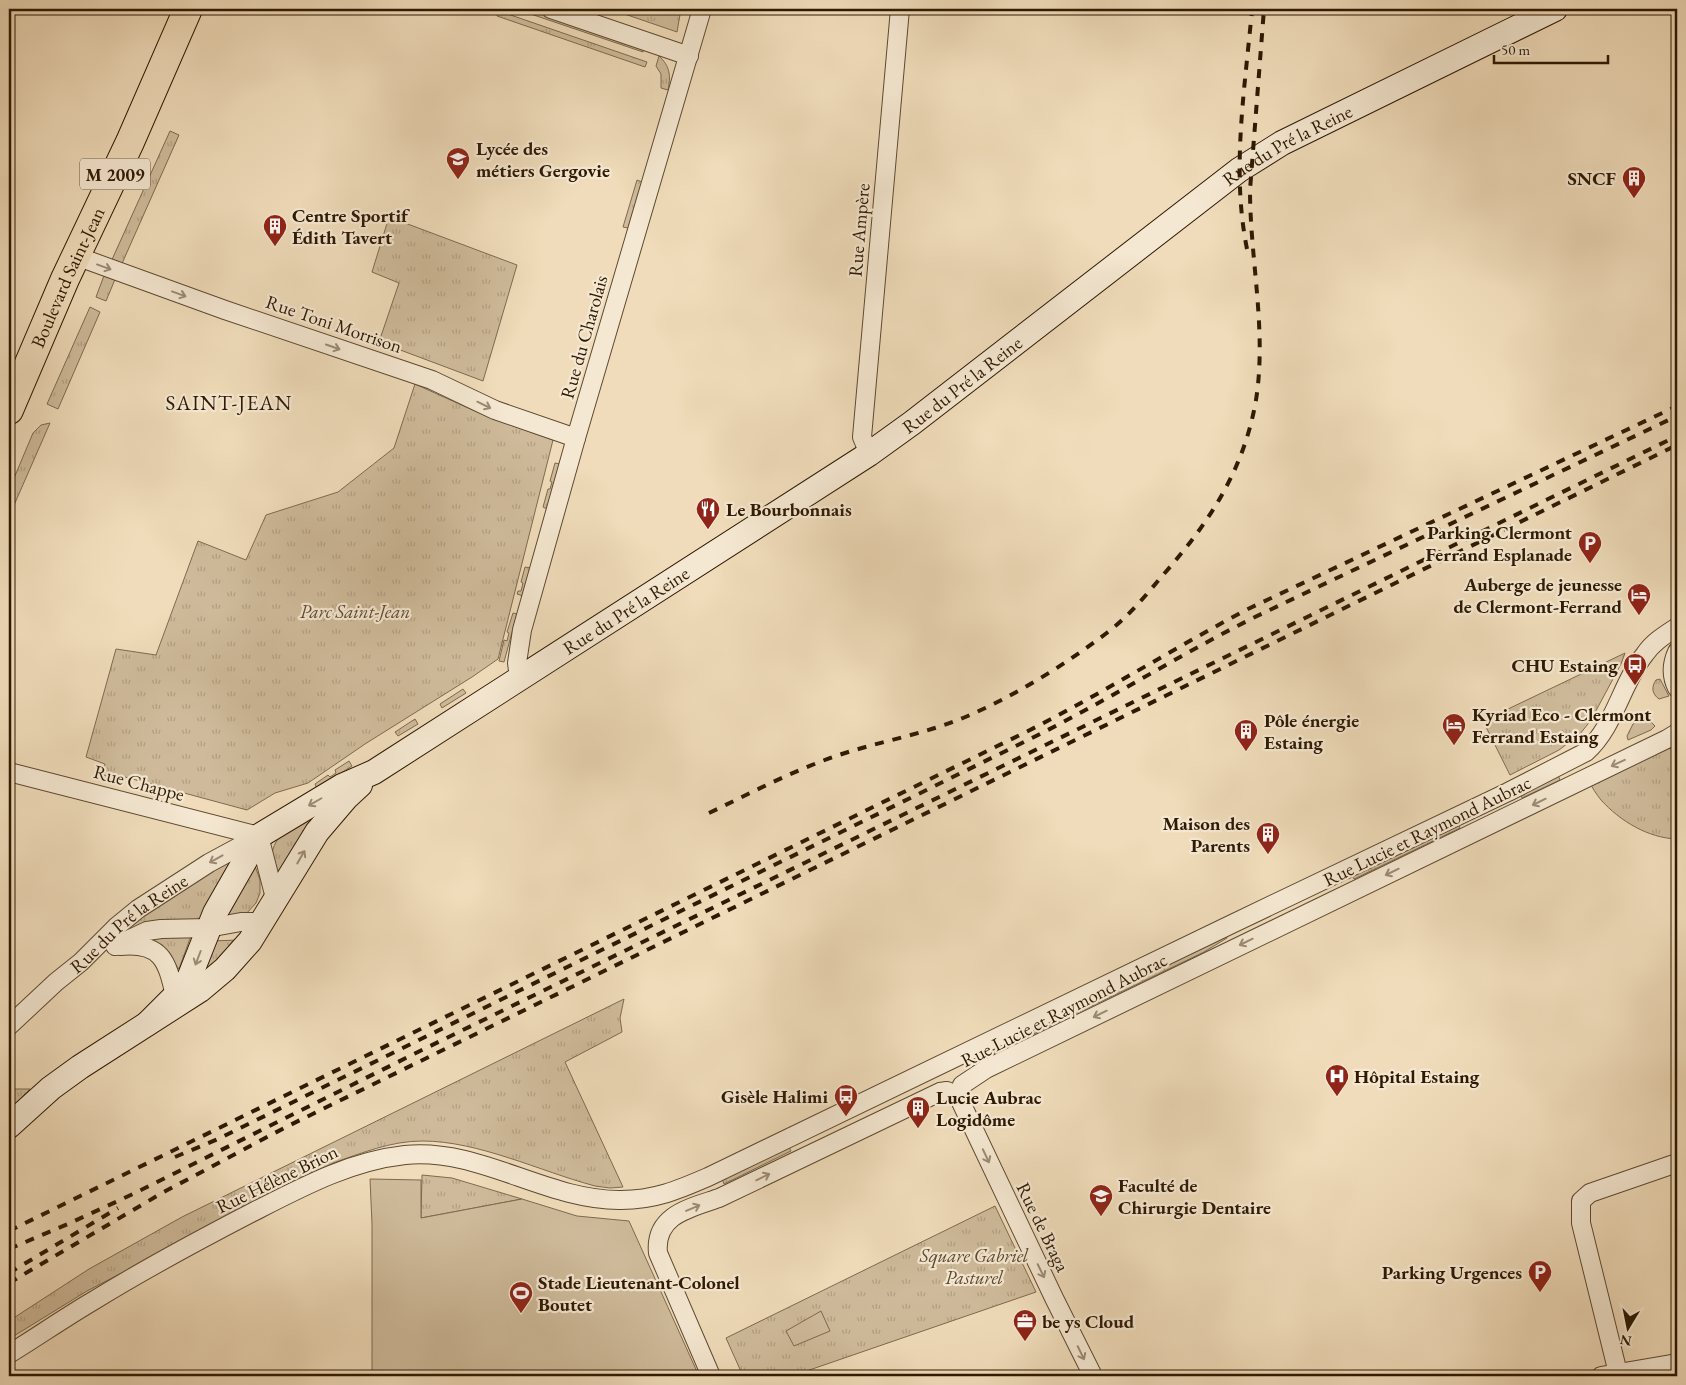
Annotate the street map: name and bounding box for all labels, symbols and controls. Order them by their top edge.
scale bar [1494,32,1607,64]
text: 50 m [1501,40,1530,59]
street label: Rue du Pré la Reine [1217,98,1356,191]
place label: Lycée des métiers Gergovie [476,136,610,183]
school or university icon: Lycée des métiers Gergovie [445,146,471,180]
road number: M 2009 [80,158,150,190]
building icon: SNCF [1621,165,1647,199]
place label: SNCF [1567,166,1617,191]
street label: Rue Ampère [842,182,876,278]
street label: Boulevard Saint-Jean [25,203,110,351]
place label: Centre Sportif Édith Tavert [292,203,410,250]
building icon: Centre Sportif Édith Tavert [262,213,288,247]
one-way arrow [96,263,112,272]
street label: Rue du Charolais [554,272,614,402]
street label: Rue Toni Morrison [263,289,405,359]
one-way arrow [171,290,186,299]
street label: Rue du Pré la Reine [897,330,1027,439]
one-way arrow [325,342,341,352]
district label: SAINT-JEAN [166,389,292,416]
one-way arrow [476,401,491,410]
restaurant icon: Le Bourbonnais [695,496,721,530]
place label: Le Bourbonnais [726,497,852,522]
place label: Parking Clermont Ferrand Esplanade [1426,520,1572,567]
parking icon: Parking Clermont Ferrand Esplanade [1577,530,1603,564]
street label: Rue du Pré la Reine [558,560,694,660]
place label: Auberge de jeunesse de Clermont-Ferrand [1454,572,1622,619]
hotel icon: Auberge de jeunesse de Clermont-Ferrand [1626,582,1652,616]
park label: Parc Saint-Jean [300,599,410,624]
bus stop icon: CHU Estaing [1622,652,1648,686]
place label: CHU Estaing [1512,653,1618,678]
place label: Kyriad Eco - Clermont Ferrand Estaing [1472,702,1651,749]
place label: Pôle énergie Estaing [1264,708,1359,755]
hotel icon: Kyriad Eco - Clermont Ferrand Estaing [1441,712,1467,746]
building icon: Pôle énergie Estaing [1233,718,1259,752]
one-way arrow [1611,758,1626,768]
street label: Rue Chappe [91,759,187,807]
street label: Rue Lucie et Raymond Aubrac [1319,770,1535,892]
one-way arrow [308,797,322,807]
one-way arrow [1531,797,1546,807]
place label: Maison des Parents [1162,811,1250,858]
building icon: Maison des Parents [1255,821,1281,855]
one-way arrow [296,850,306,864]
one-way arrow [209,855,223,865]
street label: Rue du Pré la Reine [65,868,192,979]
one-way arrow [1385,868,1400,877]
one-way arrow [1238,937,1253,947]
street label: Rue Lucie et Raymond Aubrac [957,947,1172,1073]
one-way arrow [193,949,202,965]
one-way arrow [1093,1010,1108,1019]
hospital icon: Hôpital Estaing [1324,1063,1350,1097]
place label: Hôpital Estaing [1354,1064,1480,1089]
bus stop icon: Gisèle Halimi [833,1083,859,1117]
place label: Gisèle Halimi [721,1084,828,1109]
place label: Lucie Aubrac Logidôme [936,1085,1042,1132]
building icon: Lucie Aubrac Logidôme [905,1095,931,1129]
street label: Rue Hélène Brion [212,1139,342,1219]
one-way arrow [982,1148,991,1163]
one-way arrow [755,1172,770,1181]
place label: Faculté de Chirurgie Dentaire [1118,1173,1271,1220]
street label: Rue de Braga [1011,1178,1076,1276]
school or university icon: Faculté de Chirurgie Dentaire [1088,1183,1114,1217]
one-way arrow [685,1202,700,1212]
park label: Square Gabriel Pasturel [919,1243,1029,1290]
parking icon: Parking Urgences [1527,1259,1553,1293]
place label: Parking Urgences [1382,1260,1522,1285]
one-way arrow [1037,1263,1046,1278]
place label: Stade Lieutenant-Colonel Boutet [538,1270,740,1317]
sports icon: Stade Lieutenant-Colonel Boutet [508,1280,534,1314]
north arrow [1604,1302,1654,1352]
office icon: be ys Cloud [1012,1308,1038,1342]
place label: be ys Cloud [1042,1309,1135,1334]
text: N [1618,1331,1633,1351]
one-way arrow [1077,1345,1086,1360]

